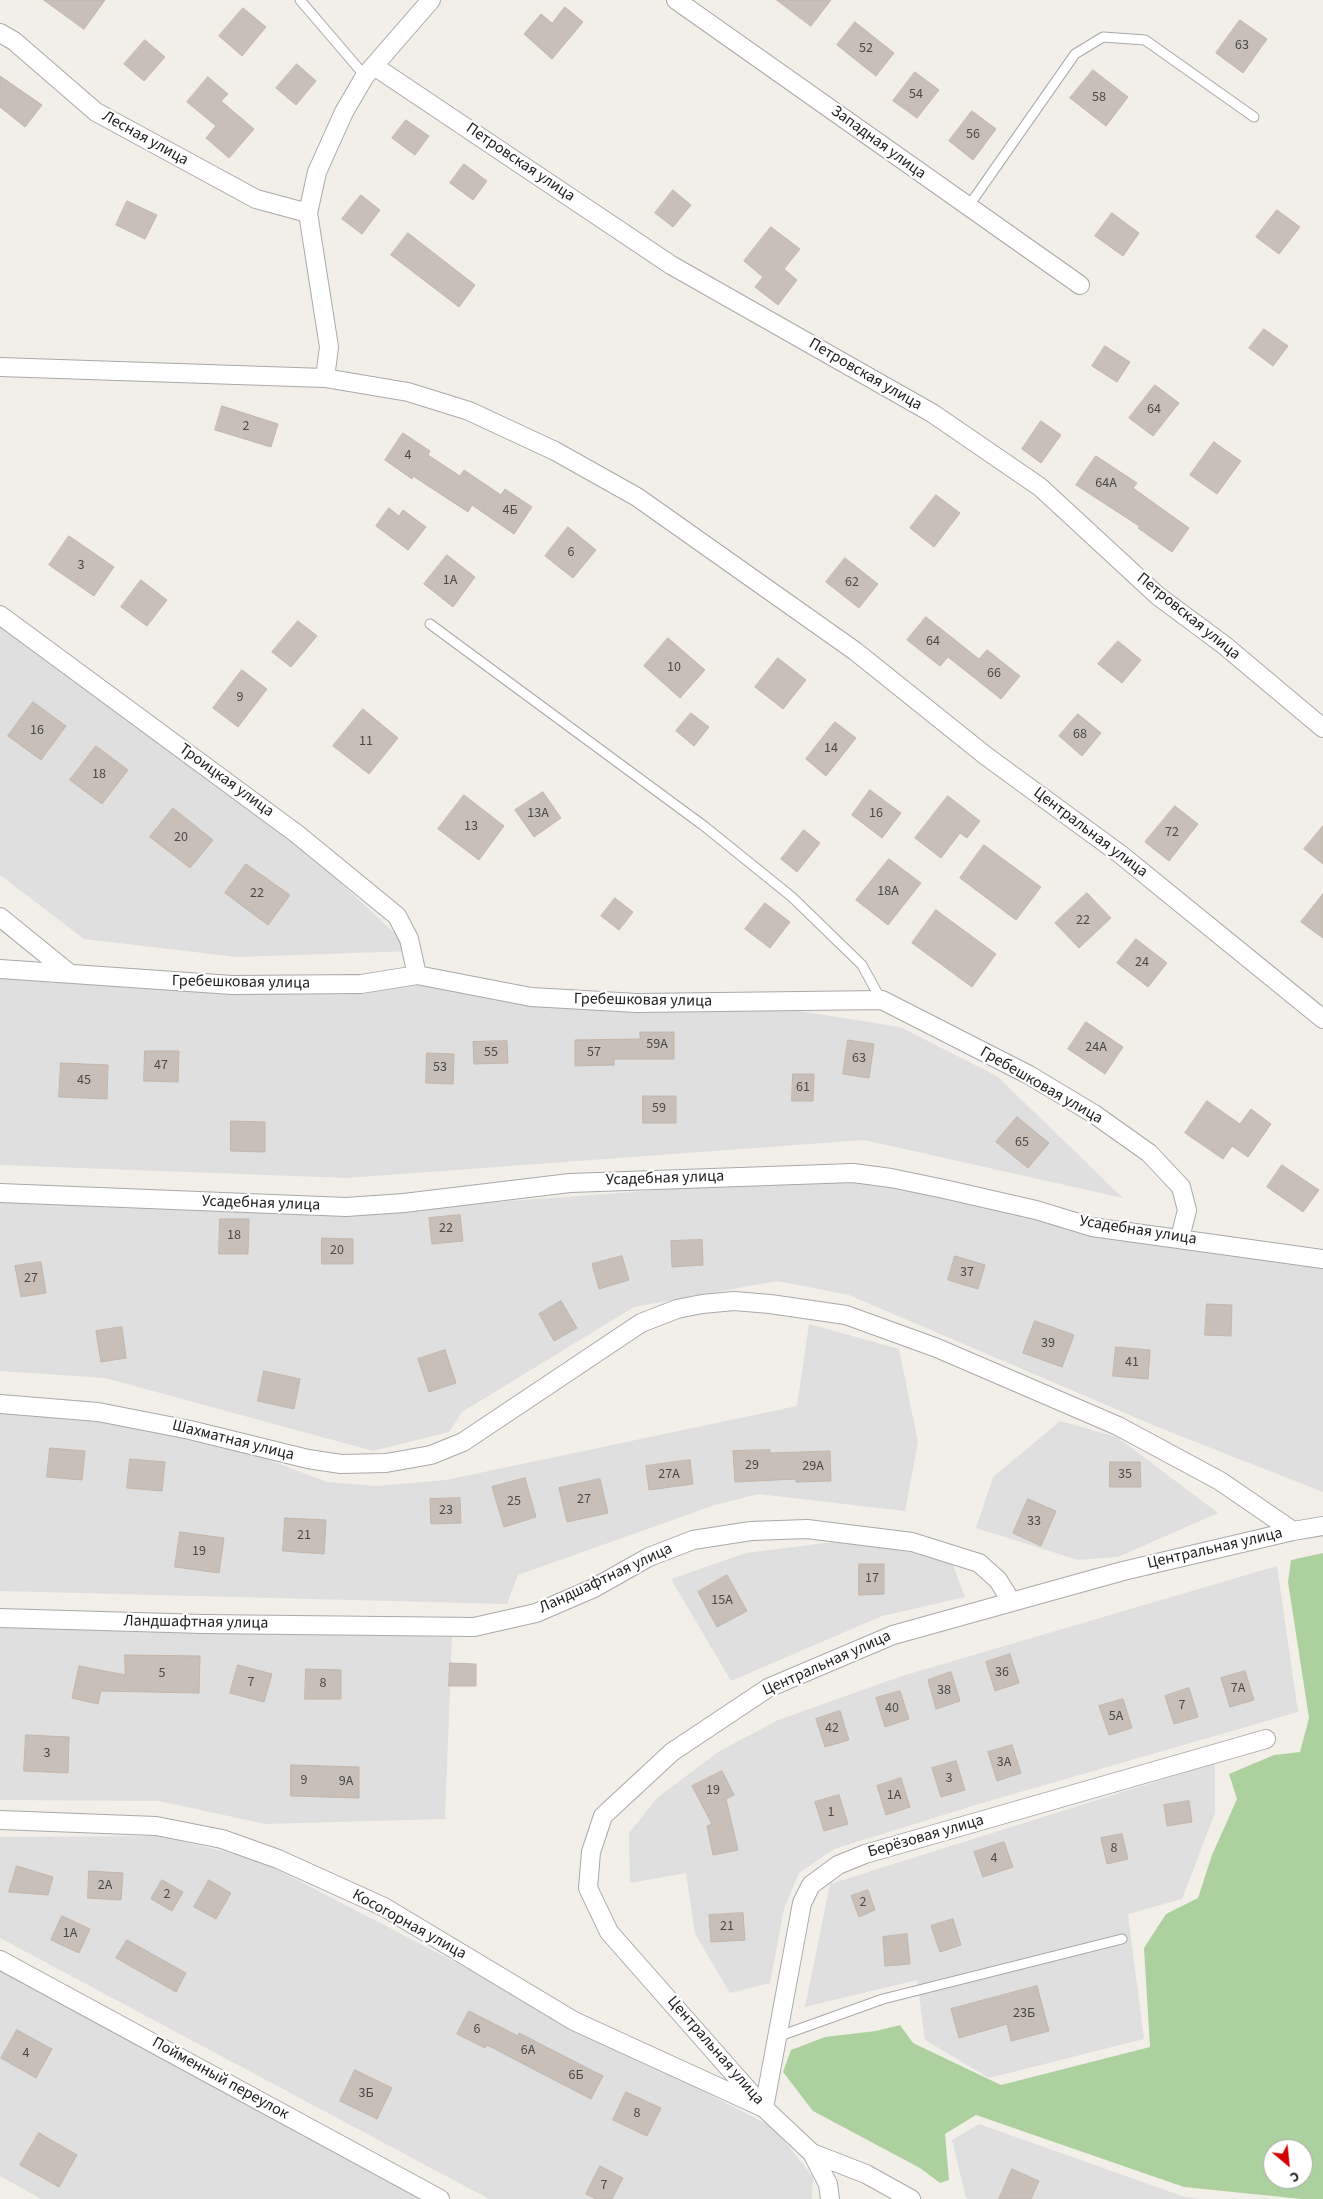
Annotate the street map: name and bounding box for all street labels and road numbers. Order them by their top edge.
street label: Западная улица [827,102,929,184]
street label: Лесная улица [98,107,192,171]
street label: Петровская улица [462,119,578,207]
street label: Петровская улица [805,335,925,415]
street label: Петровская улица [1132,569,1244,665]
street label: Троицкая улица [175,740,277,822]
street label: Центральная улица [1029,784,1151,882]
street label: Гребешковая улица [172,972,310,994]
street label: Гребешковая улица [574,990,712,1012]
street label: Гребешковая улица [976,1043,1106,1129]
street label: Усадебная улица [606,1167,724,1191]
street label: Усадебная улица [202,1192,320,1216]
street label: Усадебная улица [1078,1212,1198,1250]
street label: Шахматная улица [170,1417,296,1465]
street label: Центральная улица [1146,1524,1284,1574]
street label: Ландшафтная улица [536,1540,676,1618]
street label: Ландшафтная улица [123,1612,269,1634]
street label: Центральная улица [760,1627,894,1701]
street label: Берёзовая улица [866,1811,986,1863]
street label: Косогорная улица [349,1886,469,1964]
street label: Центральная улица [662,1993,768,2109]
street label: Пойменный переулок [148,2033,292,2125]

